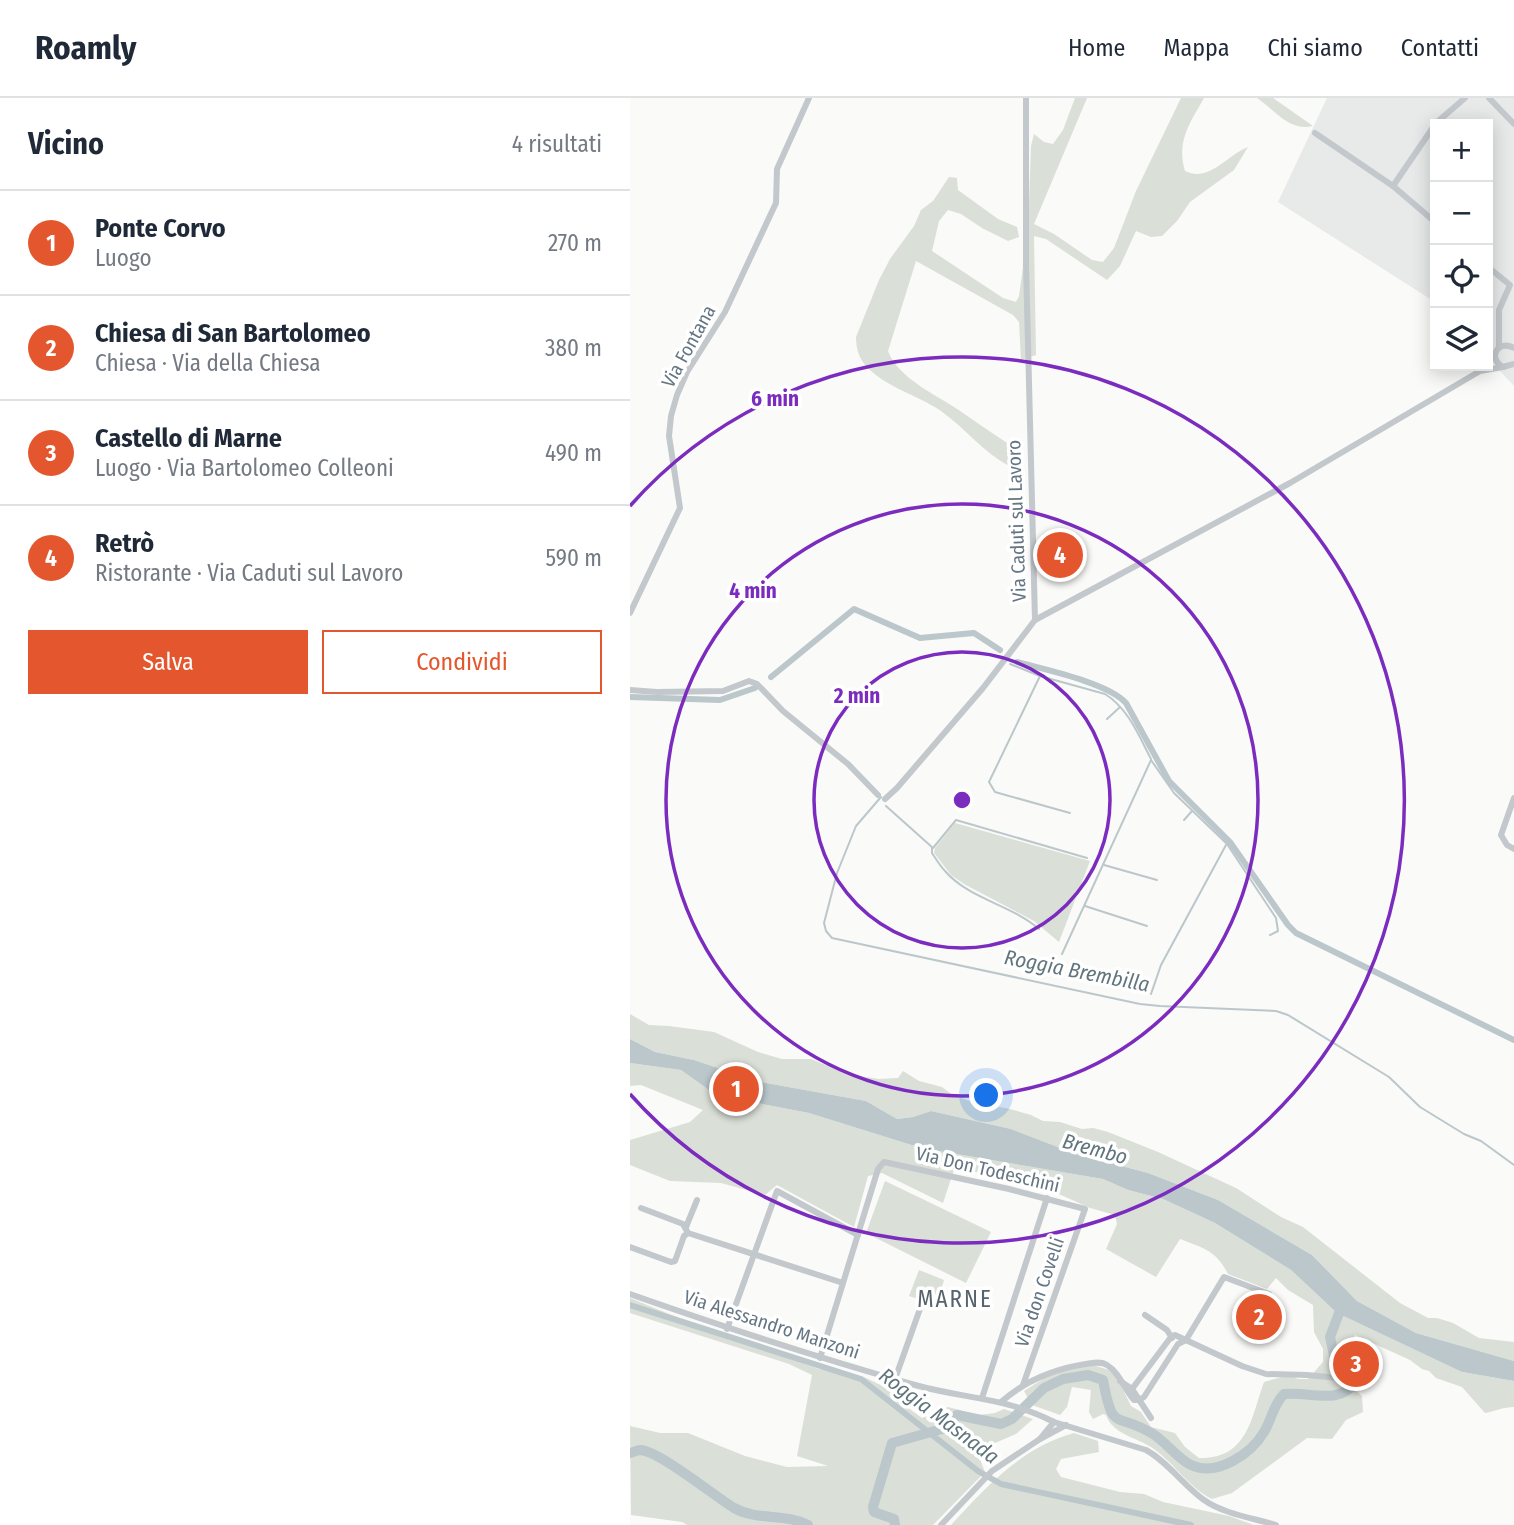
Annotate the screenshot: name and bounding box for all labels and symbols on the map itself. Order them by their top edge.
street label: Via Fontana [656,301,720,391]
text: 6 min [751,386,799,412]
street label: Via Caduti sul Lavoro [1002,440,1031,602]
pin: 4 [1037,529,1083,581]
text: 4 min [729,578,777,604]
text: 2 min [833,683,880,709]
centre of rings [950,788,974,812]
water label: Roggia Brembilla [1002,944,1152,998]
pin: 1 [713,1063,759,1115]
your location [969,1078,1003,1112]
water label: Brembo [1060,1128,1130,1170]
street label: Via Don Todeschini [914,1142,1062,1197]
street label: Via don Covelli [1010,1234,1069,1350]
street label: Via Alessandro Manzoni [681,1285,863,1364]
district label: MARNE [917,1285,993,1313]
pin: 2 [1236,1291,1282,1343]
pin: 3 [1333,1338,1379,1390]
water label: Roggia Masnada [874,1362,1004,1470]

